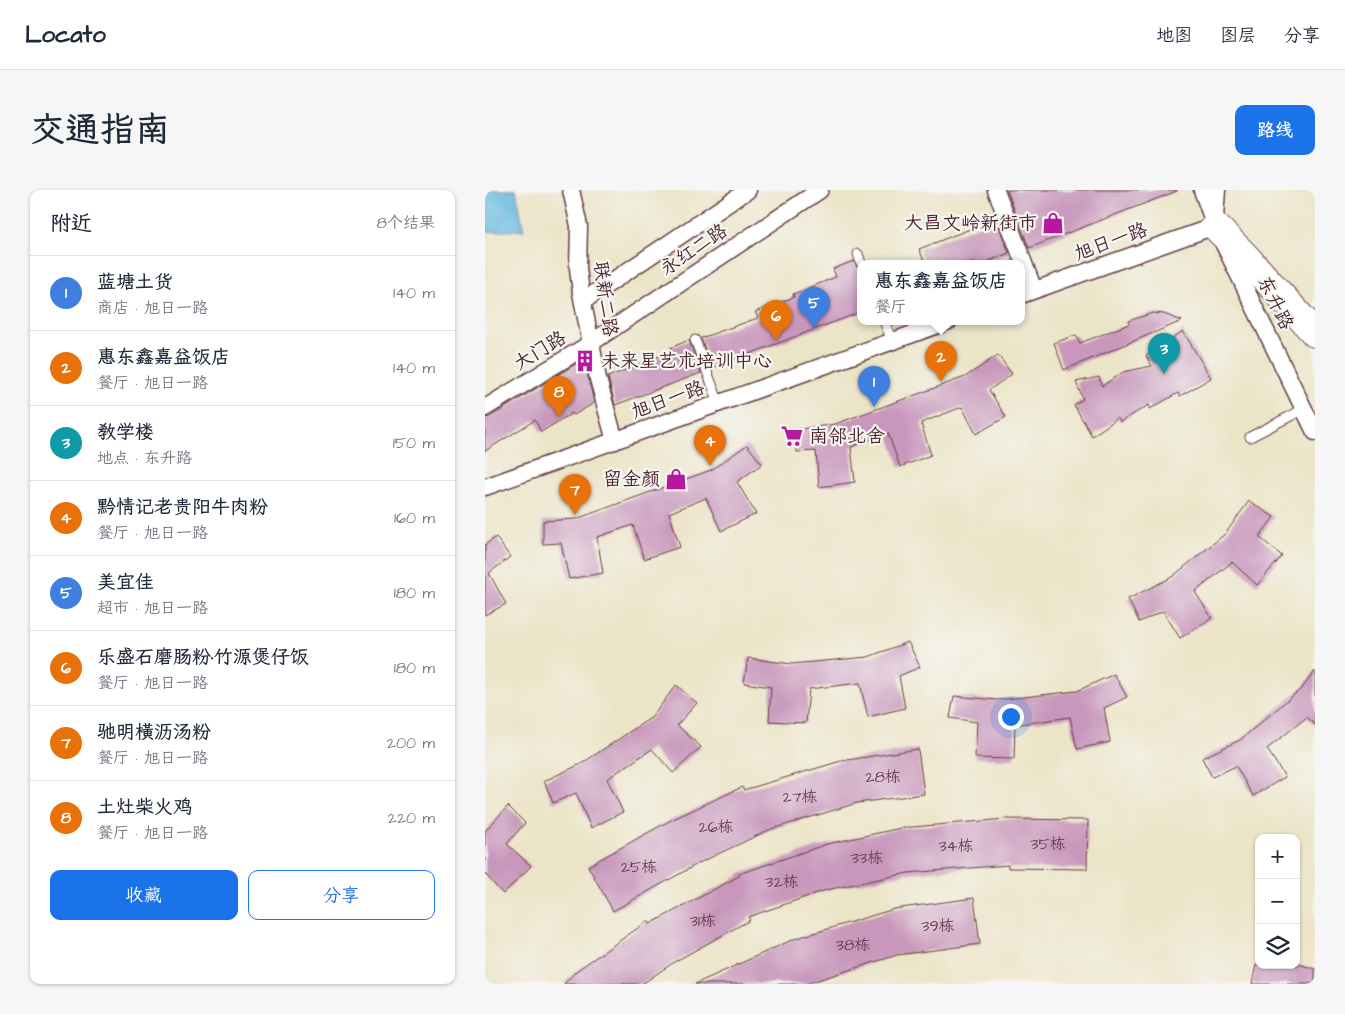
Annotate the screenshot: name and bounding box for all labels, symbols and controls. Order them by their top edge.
text: Locato [25,18,106,52]
text: 地图 [1156,23,1192,48]
text: 图层 [1220,23,1256,48]
text: 分享 [1284,23,1320,48]
button: 路线 [1235,105,1315,155]
text: 交通指南 [30,106,170,155]
text: 附近 [50,209,92,238]
place label: 大昌文岭新街市 [904,210,1037,237]
shop icon: 大昌文岭新街市 [1040,210,1066,236]
text: 8个结果 [377,212,435,234]
street label: 旭日一路 [1071,216,1151,268]
street label: 永红二路 [655,218,733,282]
street label: 联新二路 [586,259,624,339]
popup [857,260,1025,325]
text: 惠东鑫嘉益饭店 [874,268,1008,295]
text: 蓝塘土货 [97,269,173,296]
street label: 东升路 [1250,271,1300,335]
text: 1 [65,282,67,304]
text: 140 m [393,282,435,304]
pin: 5 [798,287,830,328]
text: 餐厅 [874,296,907,318]
text: 商店 · 旭日一路 [97,297,208,319]
pin: 6 [760,300,792,341]
street label: 大门路 [509,325,571,377]
pin: 3 [1148,333,1180,374]
pin: 2 [925,341,957,382]
text: 惠东鑫嘉益饭店 [97,344,230,371]
building icon: 未来星艺术培训中心 [572,348,598,374]
place label: 未来星艺术培训中心 [601,348,772,375]
text: 2 [61,357,71,379]
text: 140 m [393,357,435,379]
pin: 1 [858,366,890,407]
text: 餐厅 · 旭日一路 [97,372,208,394]
street label: 旭日一路 [628,374,708,426]
pin: 8 [543,376,575,417]
text: 教学楼 [97,419,154,446]
supermarket icon: 南邻北舍 [779,423,805,449]
place label: 南邻北舍 [809,423,885,450]
pin: 4 [694,425,726,466]
text: 3 [62,432,70,454]
text: 150 m [393,432,435,454]
text: 地点 · 东升路 [97,447,192,469]
place label: 留金颜 [603,466,660,493]
shop icon: 留金颜 [663,466,689,492]
pin: 7 [559,474,591,515]
text: 黔情记老贵阳牛肉粉 [97,494,268,521]
text: 4 [61,507,71,529]
text: 160 m [394,507,435,529]
text: 餐厅 · 旭日一路 [97,522,208,544]
text: 美宜佳 [97,569,154,596]
text: 5 [60,582,72,604]
text: 180 m [394,582,435,604]
text: 超市 · 旭日一路 [97,597,208,619]
text: 乐盛石磨肠粉·竹源煲仔饭 [97,644,309,671]
text: 6 [61,657,71,679]
text: 180 m [394,657,435,679]
text: 餐厅 · 旭日一路 [97,672,208,694]
your location [998,704,1024,730]
text: 驰明横沥汤粉 [97,719,211,746]
text: 7 [61,732,71,754]
text: 200 m [387,732,435,754]
text: 餐厅 · 旭日一路 [97,747,208,769]
house number: 28栋 [865,766,901,788]
house number: 27栋 [782,786,818,808]
text: 土灶柴火鸡 [97,794,192,821]
text: 8 [61,807,71,829]
text: 220 m [388,807,435,829]
house number: 26栋 [698,816,734,838]
text: 餐厅 · 旭日一路 [97,822,208,844]
house number: 35栋 [1030,833,1066,855]
map controls [1255,834,1300,969]
button: + [1255,834,1300,879]
house number: 34栋 [938,835,974,857]
house number: 33栋 [851,847,883,869]
house number: 25栋 [621,856,657,878]
button: 收藏 [50,870,238,920]
button: 分享 [248,870,435,920]
house number: 32栋 [765,871,799,893]
button: − [1255,879,1300,924]
house number: 31栋 [690,910,716,932]
house number: 39栋 [921,915,955,937]
button: layers [1255,924,1300,969]
house number: 38栋 [836,934,870,956]

